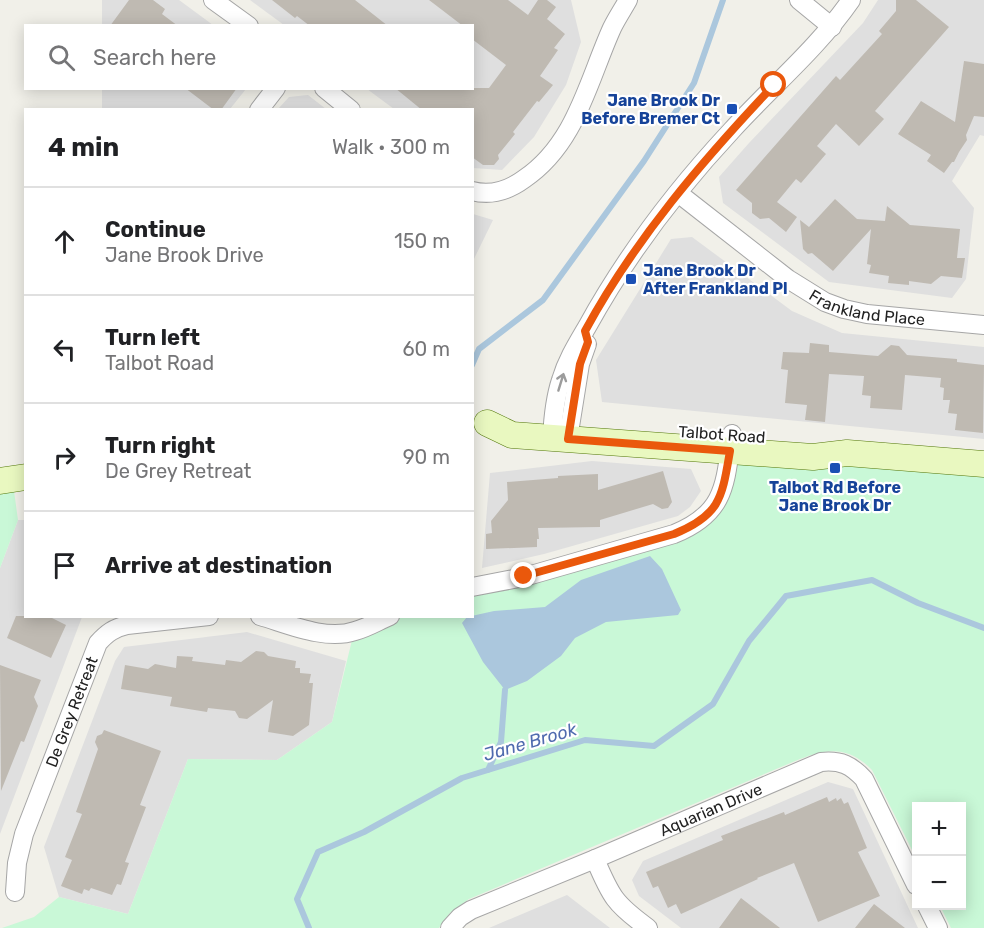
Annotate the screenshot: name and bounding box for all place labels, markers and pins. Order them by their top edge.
place label: Jane Brook Dr Before Bremer Ct [581,91,721,128]
marker: Jane Brook Dr Before Bremer Ct [725,102,739,116]
place label: Jane Brook Dr After Frankland Pl [643,261,788,298]
marker: Jane Brook Dr After Frankland Pl [624,272,638,286]
marker: Talbot Rd Before Jane Brook Dr [828,461,842,475]
place label: Talbot Rd Before Jane Brook Dr [769,478,901,515]

